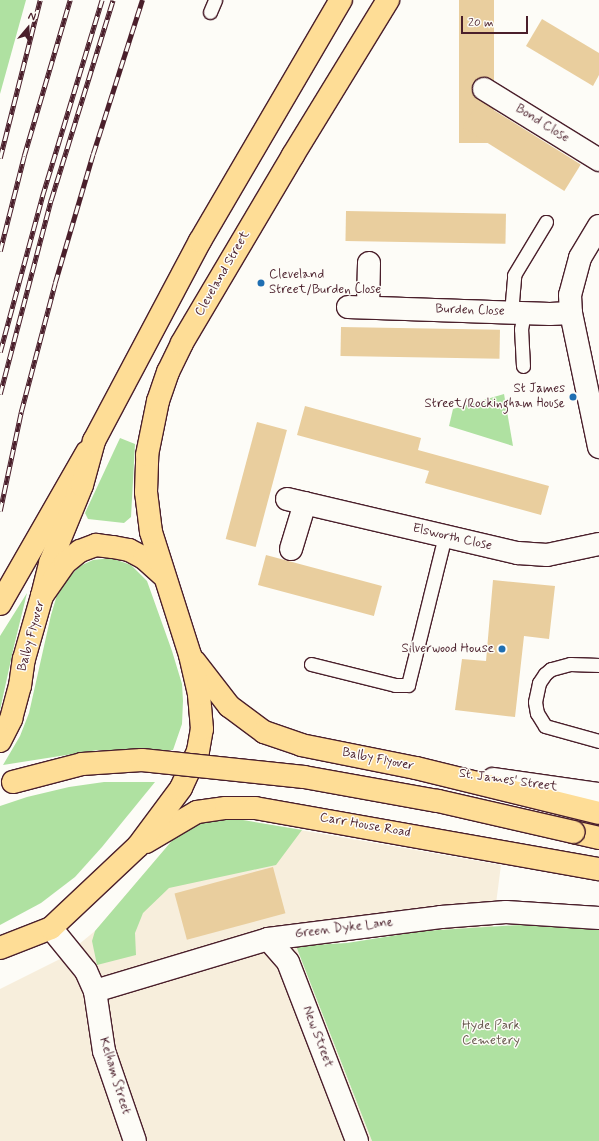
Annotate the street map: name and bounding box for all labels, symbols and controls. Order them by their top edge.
north arrow [8,8,48,48]
scale bar [463,8,530,34]
text: N [26,9,38,24]
text: 20 m [468,15,494,31]
street label: Bond Close [512,101,572,147]
street label: Cleveland Street [192,229,254,319]
place label: Cleveland Street/Burden Close [269,268,383,299]
marker: Cleveland Street/Burden Close [256,278,266,288]
street label: Burden Close [434,302,506,320]
place label: St James Street/Rockingham House [423,382,565,413]
marker: St James Street/Rockingham House [568,392,578,402]
street label: Elsworth Close [411,521,493,555]
street label: Balby Flyover [15,599,49,673]
place label: Silverwood House [404,641,494,657]
marker: Silverwood House [497,644,507,654]
street label: Balby Flyover [341,745,415,775]
street label: St. James' Street [458,766,558,796]
street label: Carr House Road [319,810,411,842]
street label: Green Dyke Lane [294,915,394,943]
street label: New Street [298,1004,336,1070]
park label: Hyde Park Cemetery [462,1019,520,1050]
street label: Kelham Street [95,1034,133,1118]

